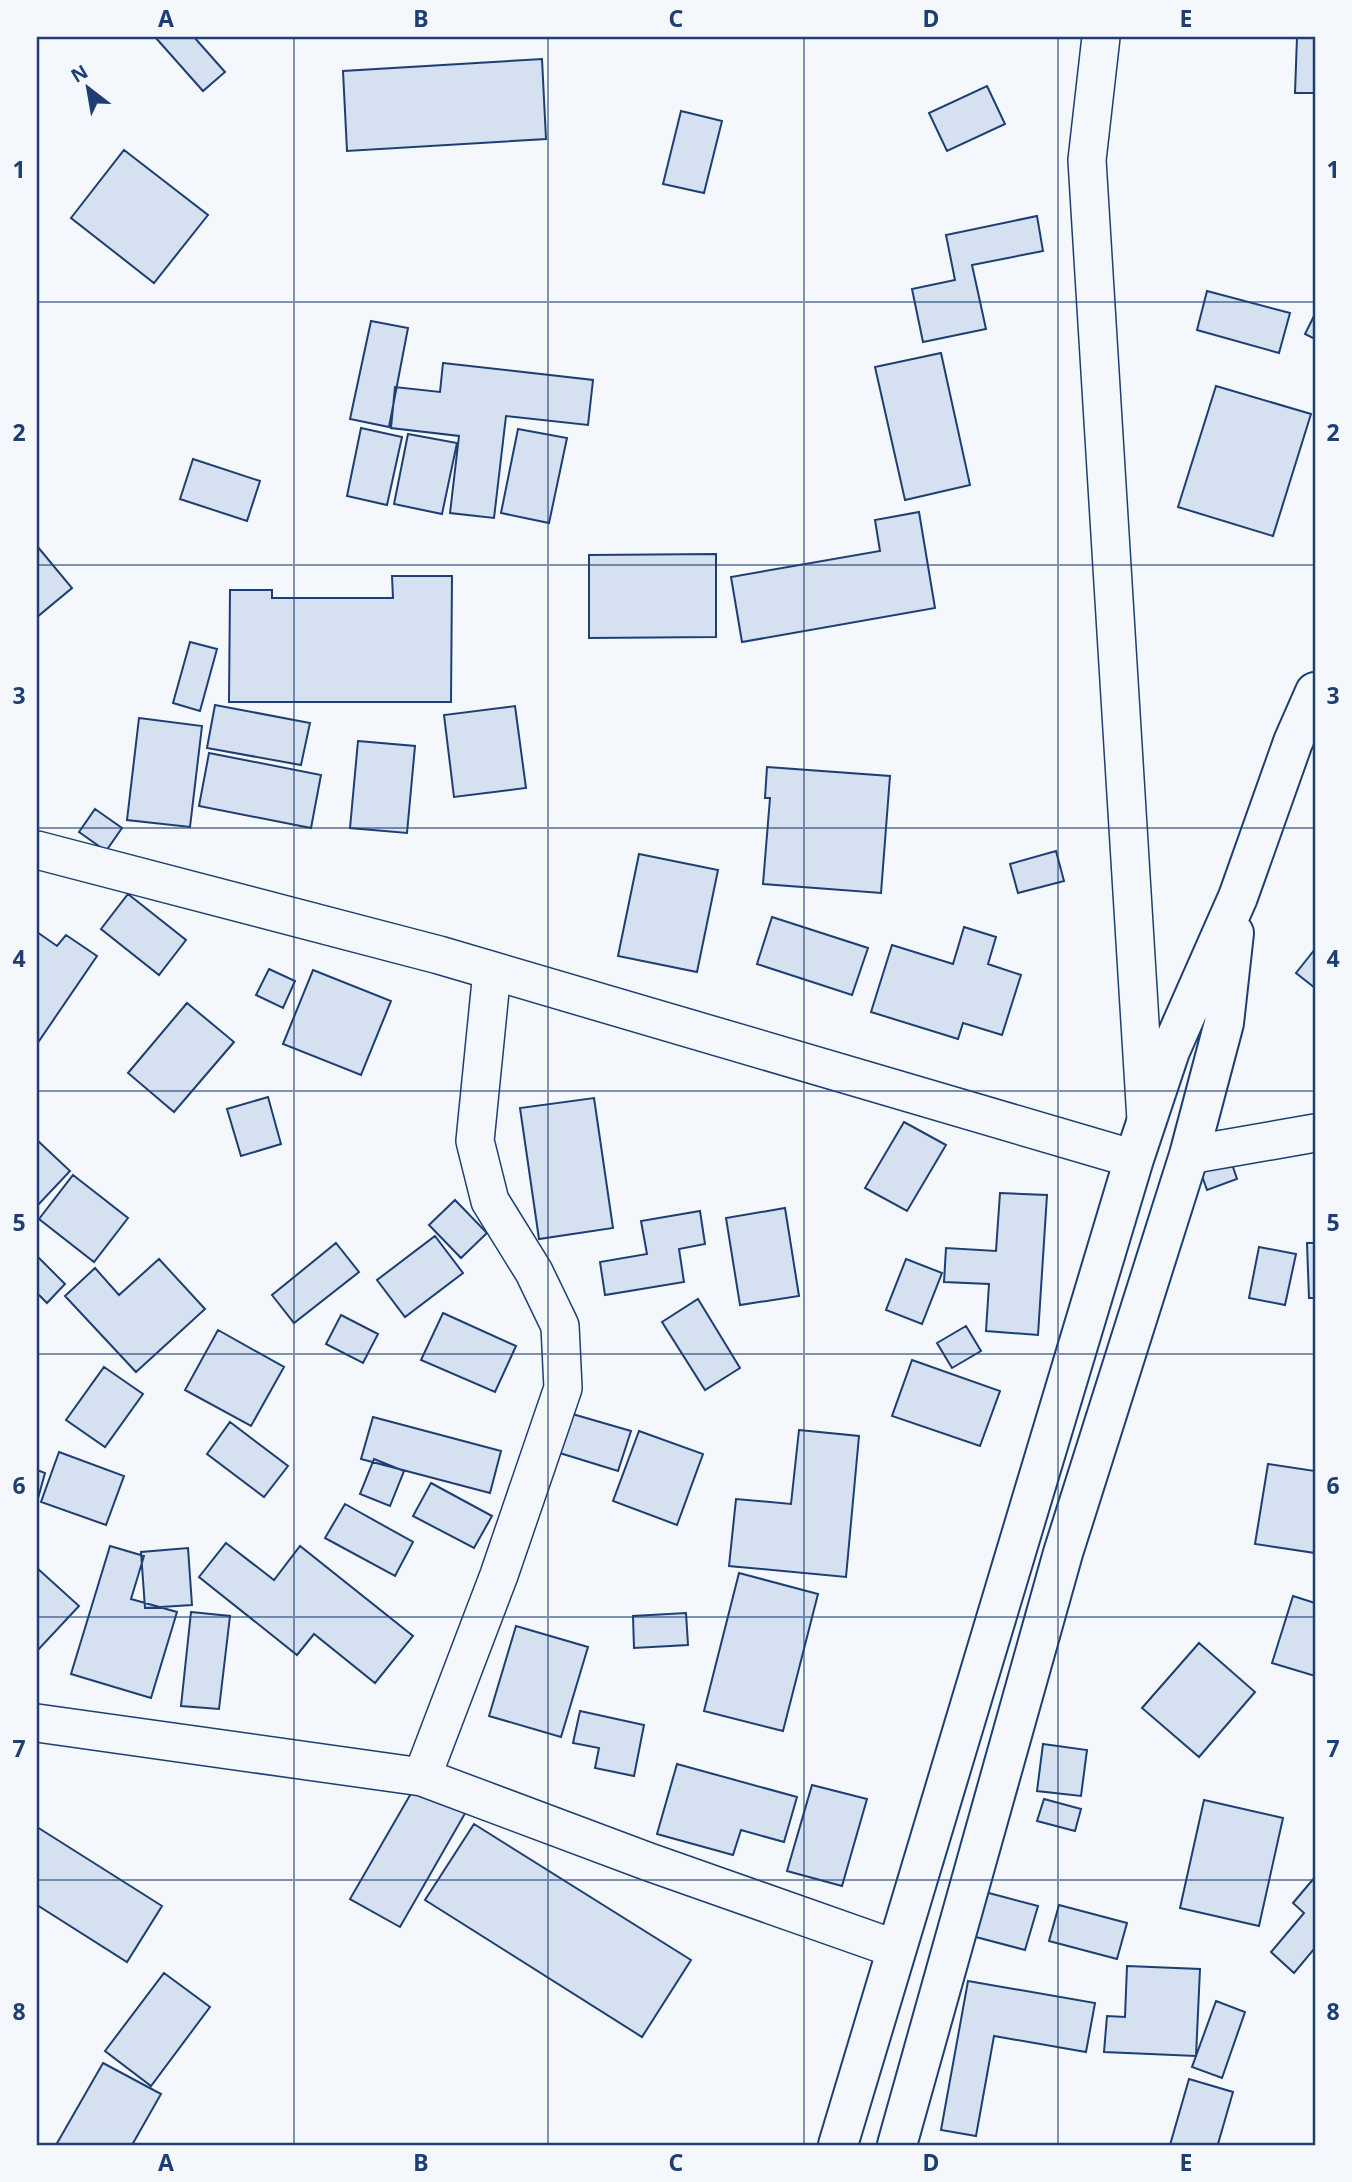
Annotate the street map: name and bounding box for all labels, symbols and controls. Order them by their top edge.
text: A [158,2,174,34]
text: B [413,2,429,34]
text: C [669,2,684,34]
text: D [923,2,939,34]
text: E [1180,2,1192,34]
north arrow [52,52,122,122]
text: N [66,58,93,89]
text: 1 [12,153,26,185]
text: 1 [1326,153,1340,185]
text: 2 [12,416,26,448]
text: 2 [1326,416,1340,448]
text: 3 [12,679,26,711]
text: 3 [1326,679,1340,711]
text: 4 [12,942,26,974]
text: 4 [1326,942,1340,974]
text: 5 [12,1206,26,1238]
text: 5 [1326,1206,1340,1238]
text: 6 [12,1469,26,1501]
text: 6 [1326,1469,1340,1501]
text: 7 [12,1732,26,1764]
text: 7 [1326,1732,1340,1764]
text: 8 [12,1995,26,2027]
text: 8 [1326,1995,1340,2027]
text: A [158,2146,174,2178]
text: B [413,2146,429,2178]
text: C [669,2146,684,2178]
text: D [923,2146,939,2178]
text: E [1180,2146,1192,2178]

